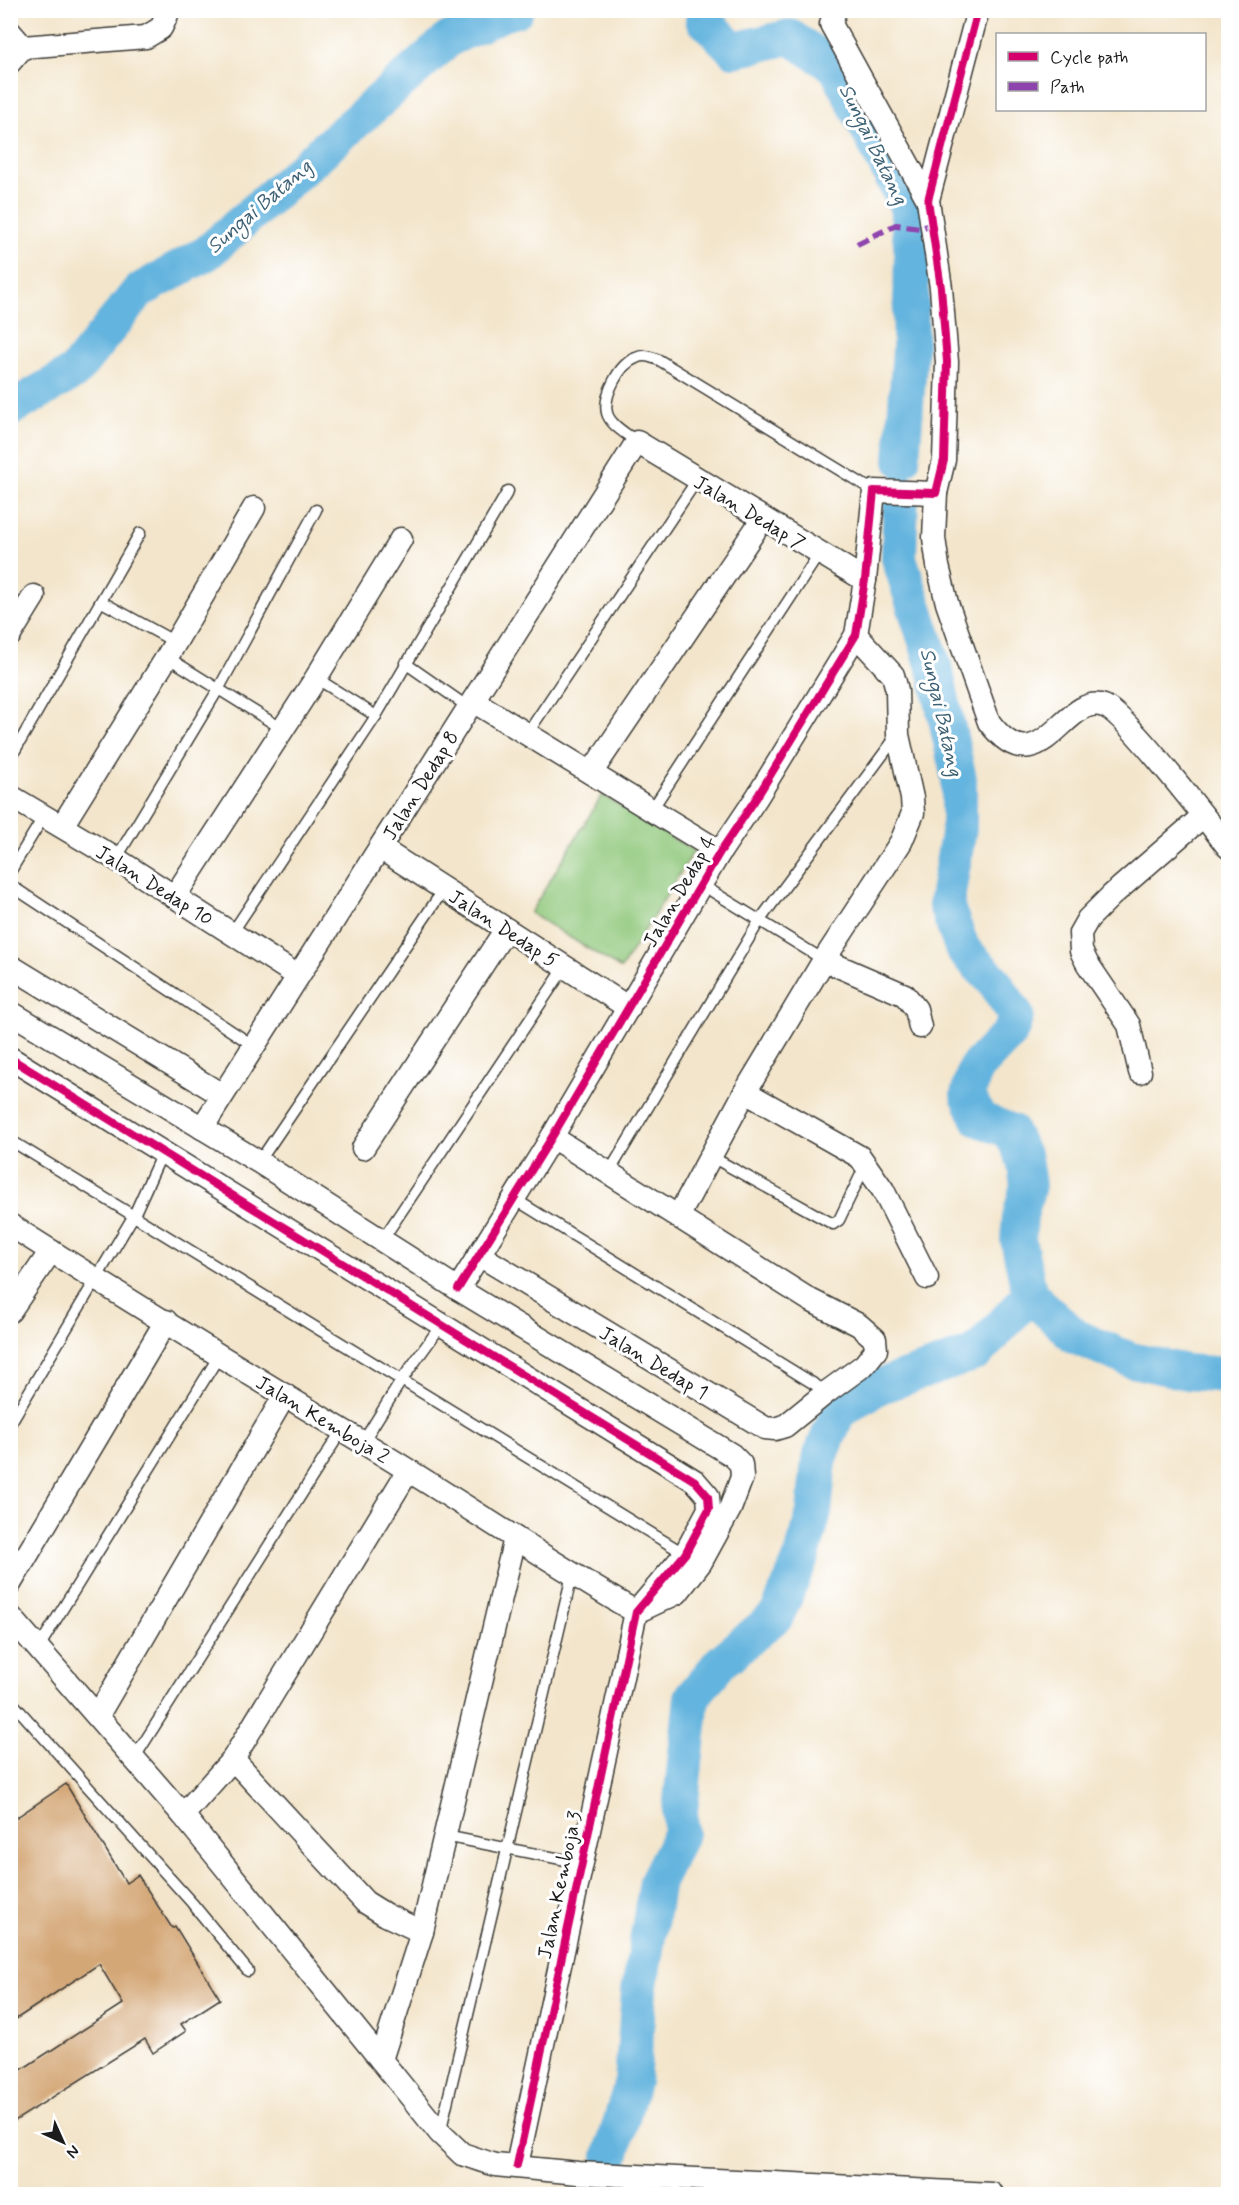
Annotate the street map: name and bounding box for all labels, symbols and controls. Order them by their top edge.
legend [996,33,1206,111]
text: Cycle path [1050,46,1128,70]
text: Path [1050,76,1085,100]
water label: Sungai Batang [830,80,915,211]
water label: Sungai Batang [201,153,320,262]
street label: Jalan Dedap 7 [688,469,810,557]
water label: Sungai Batang [911,645,970,780]
street label: Jalan Dedap 8 [377,726,466,846]
street label: Jalan Dedap 4 [637,831,723,953]
street label: Jalan Dedap 10 [90,839,218,933]
street label: Jalan Dedap 5 [443,884,563,975]
street label: Jalan Dedap 1 [594,1320,713,1406]
street label: Jalan Kemboja 2 [250,1370,394,1471]
street label: Jalan Kemboja 3 [532,1809,589,1962]
north arrow [33,2112,93,2172]
text: N [61,2140,84,2163]

